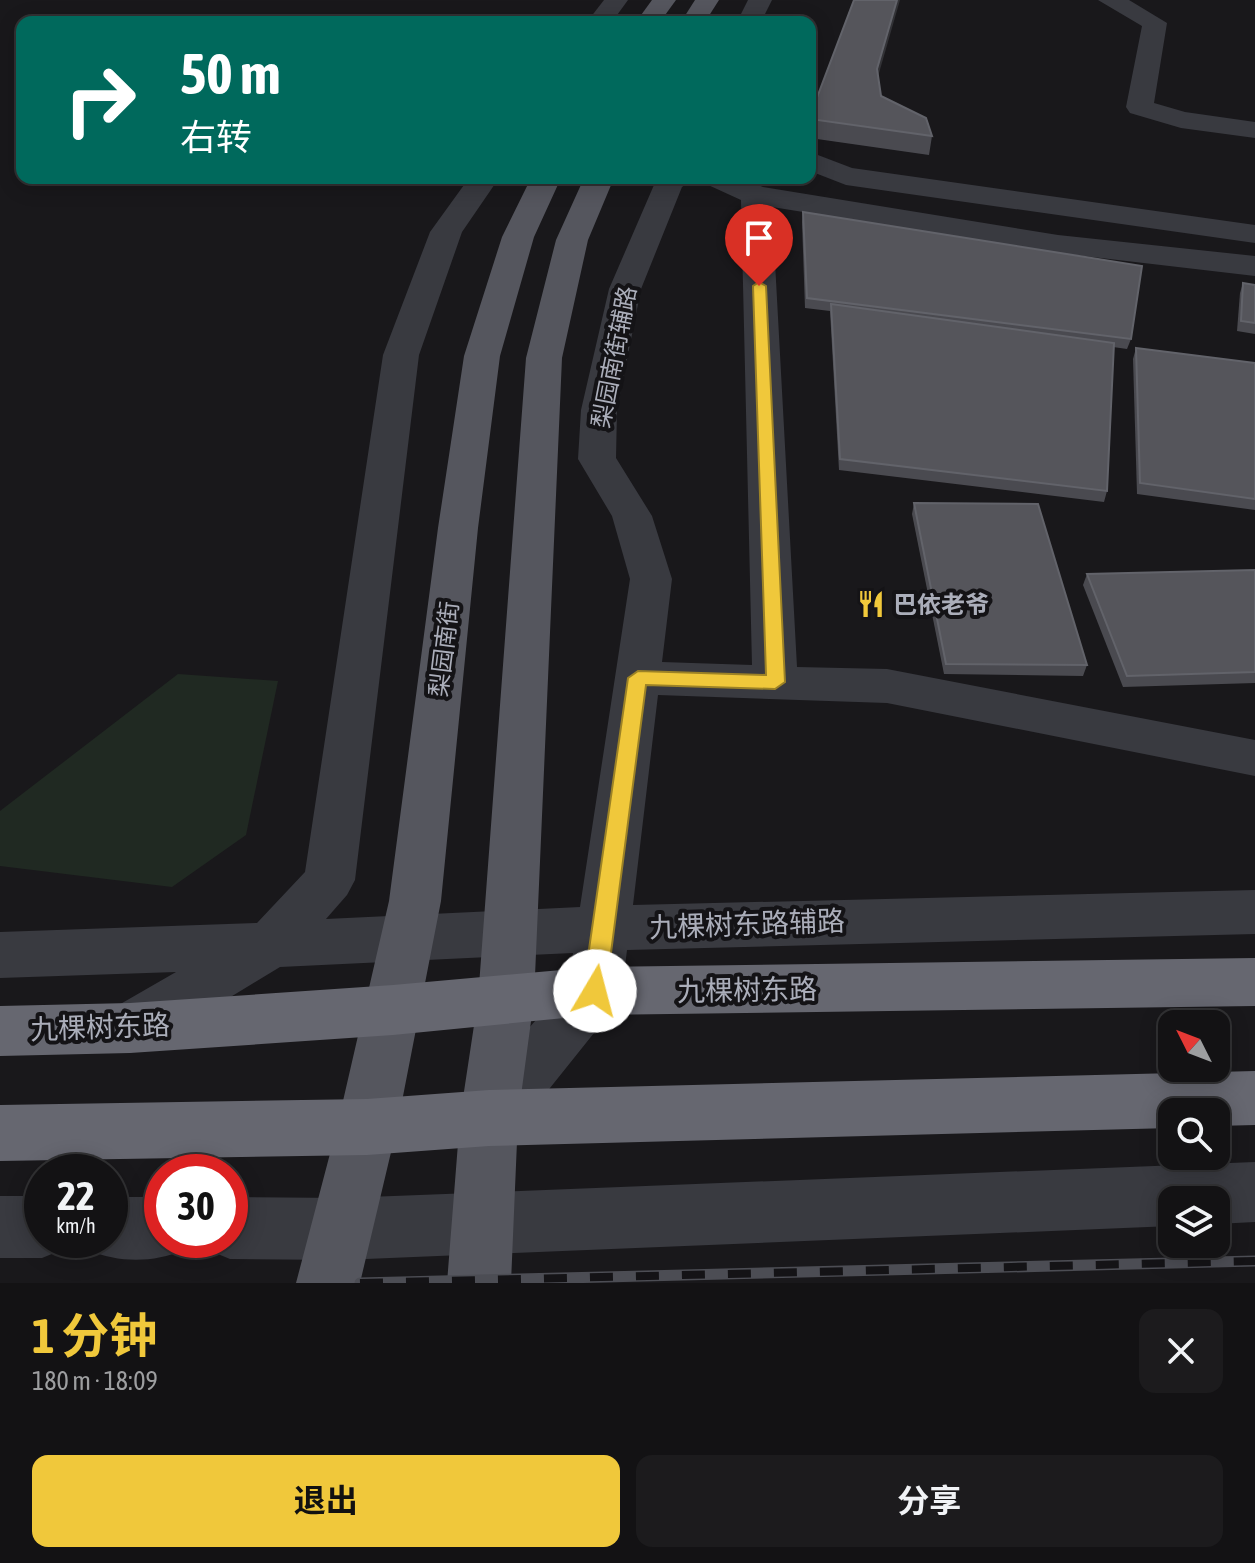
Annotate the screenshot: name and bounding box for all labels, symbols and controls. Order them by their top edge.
text: 50 m [180,42,281,106]
icon: right [48,48,152,152]
text: 右转 [180,116,252,158]
pin [725,204,793,286]
icon: arrive [737,216,781,260]
street label: 梨园南街辅路 [587,284,641,430]
restaurant icon: 巴依老爷 [856,589,886,619]
place label: 巴依老爷 [893,591,989,618]
street label: 梨园南街 [425,600,463,698]
street label: 九棵树东路辅路 [648,905,846,943]
position arrow [553,949,637,1033]
street label: 九棵树东路 [677,973,817,1007]
street label: 九棵树东路 [29,1009,171,1045]
north arrow [1158,1010,1230,1082]
map controls [1158,1010,1230,1258]
button: search [1158,1098,1230,1170]
speed limit sign: 30 [144,1154,248,1258]
text: 22 [57,1173,95,1218]
button: layers [1158,1186,1230,1258]
text: km/h [56,1214,96,1237]
text: 1 分钟 [32,1308,157,1363]
button: close [1139,1309,1223,1393]
text: 180 m · 18:09 [32,1366,158,1396]
button: 退出 [32,1455,620,1547]
button: 分享 [636,1455,1223,1547]

